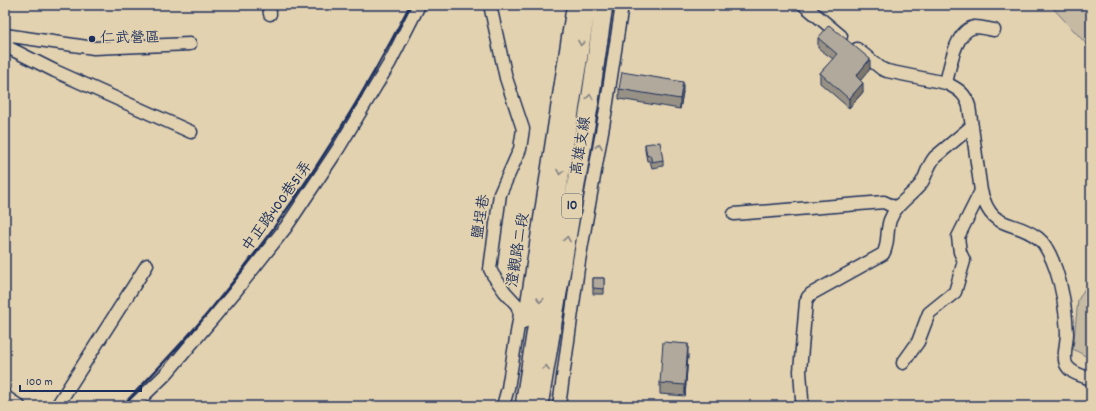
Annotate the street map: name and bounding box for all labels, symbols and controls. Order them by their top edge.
place label: 仁武營區 [100,28,160,50]
marker: 仁武營區 [87,34,97,44]
one-way arrow [577,40,586,47]
one-way arrow [585,94,594,100]
street label: 高雄支線 [566,115,598,177]
one-way arrow [594,143,603,149]
street label: 中正路400巷51弄 [237,157,319,257]
one-way arrow [556,169,565,175]
street label: 鹽埕巷 [468,193,496,241]
road number: 10 [562,194,582,218]
street label: 澄觀路二段 [502,211,536,289]
one-way arrow [562,236,571,242]
one-way arrow [536,297,545,303]
one-way arrow [541,364,549,371]
scale bar [20,367,141,393]
text: 100 m [26,374,53,391]

